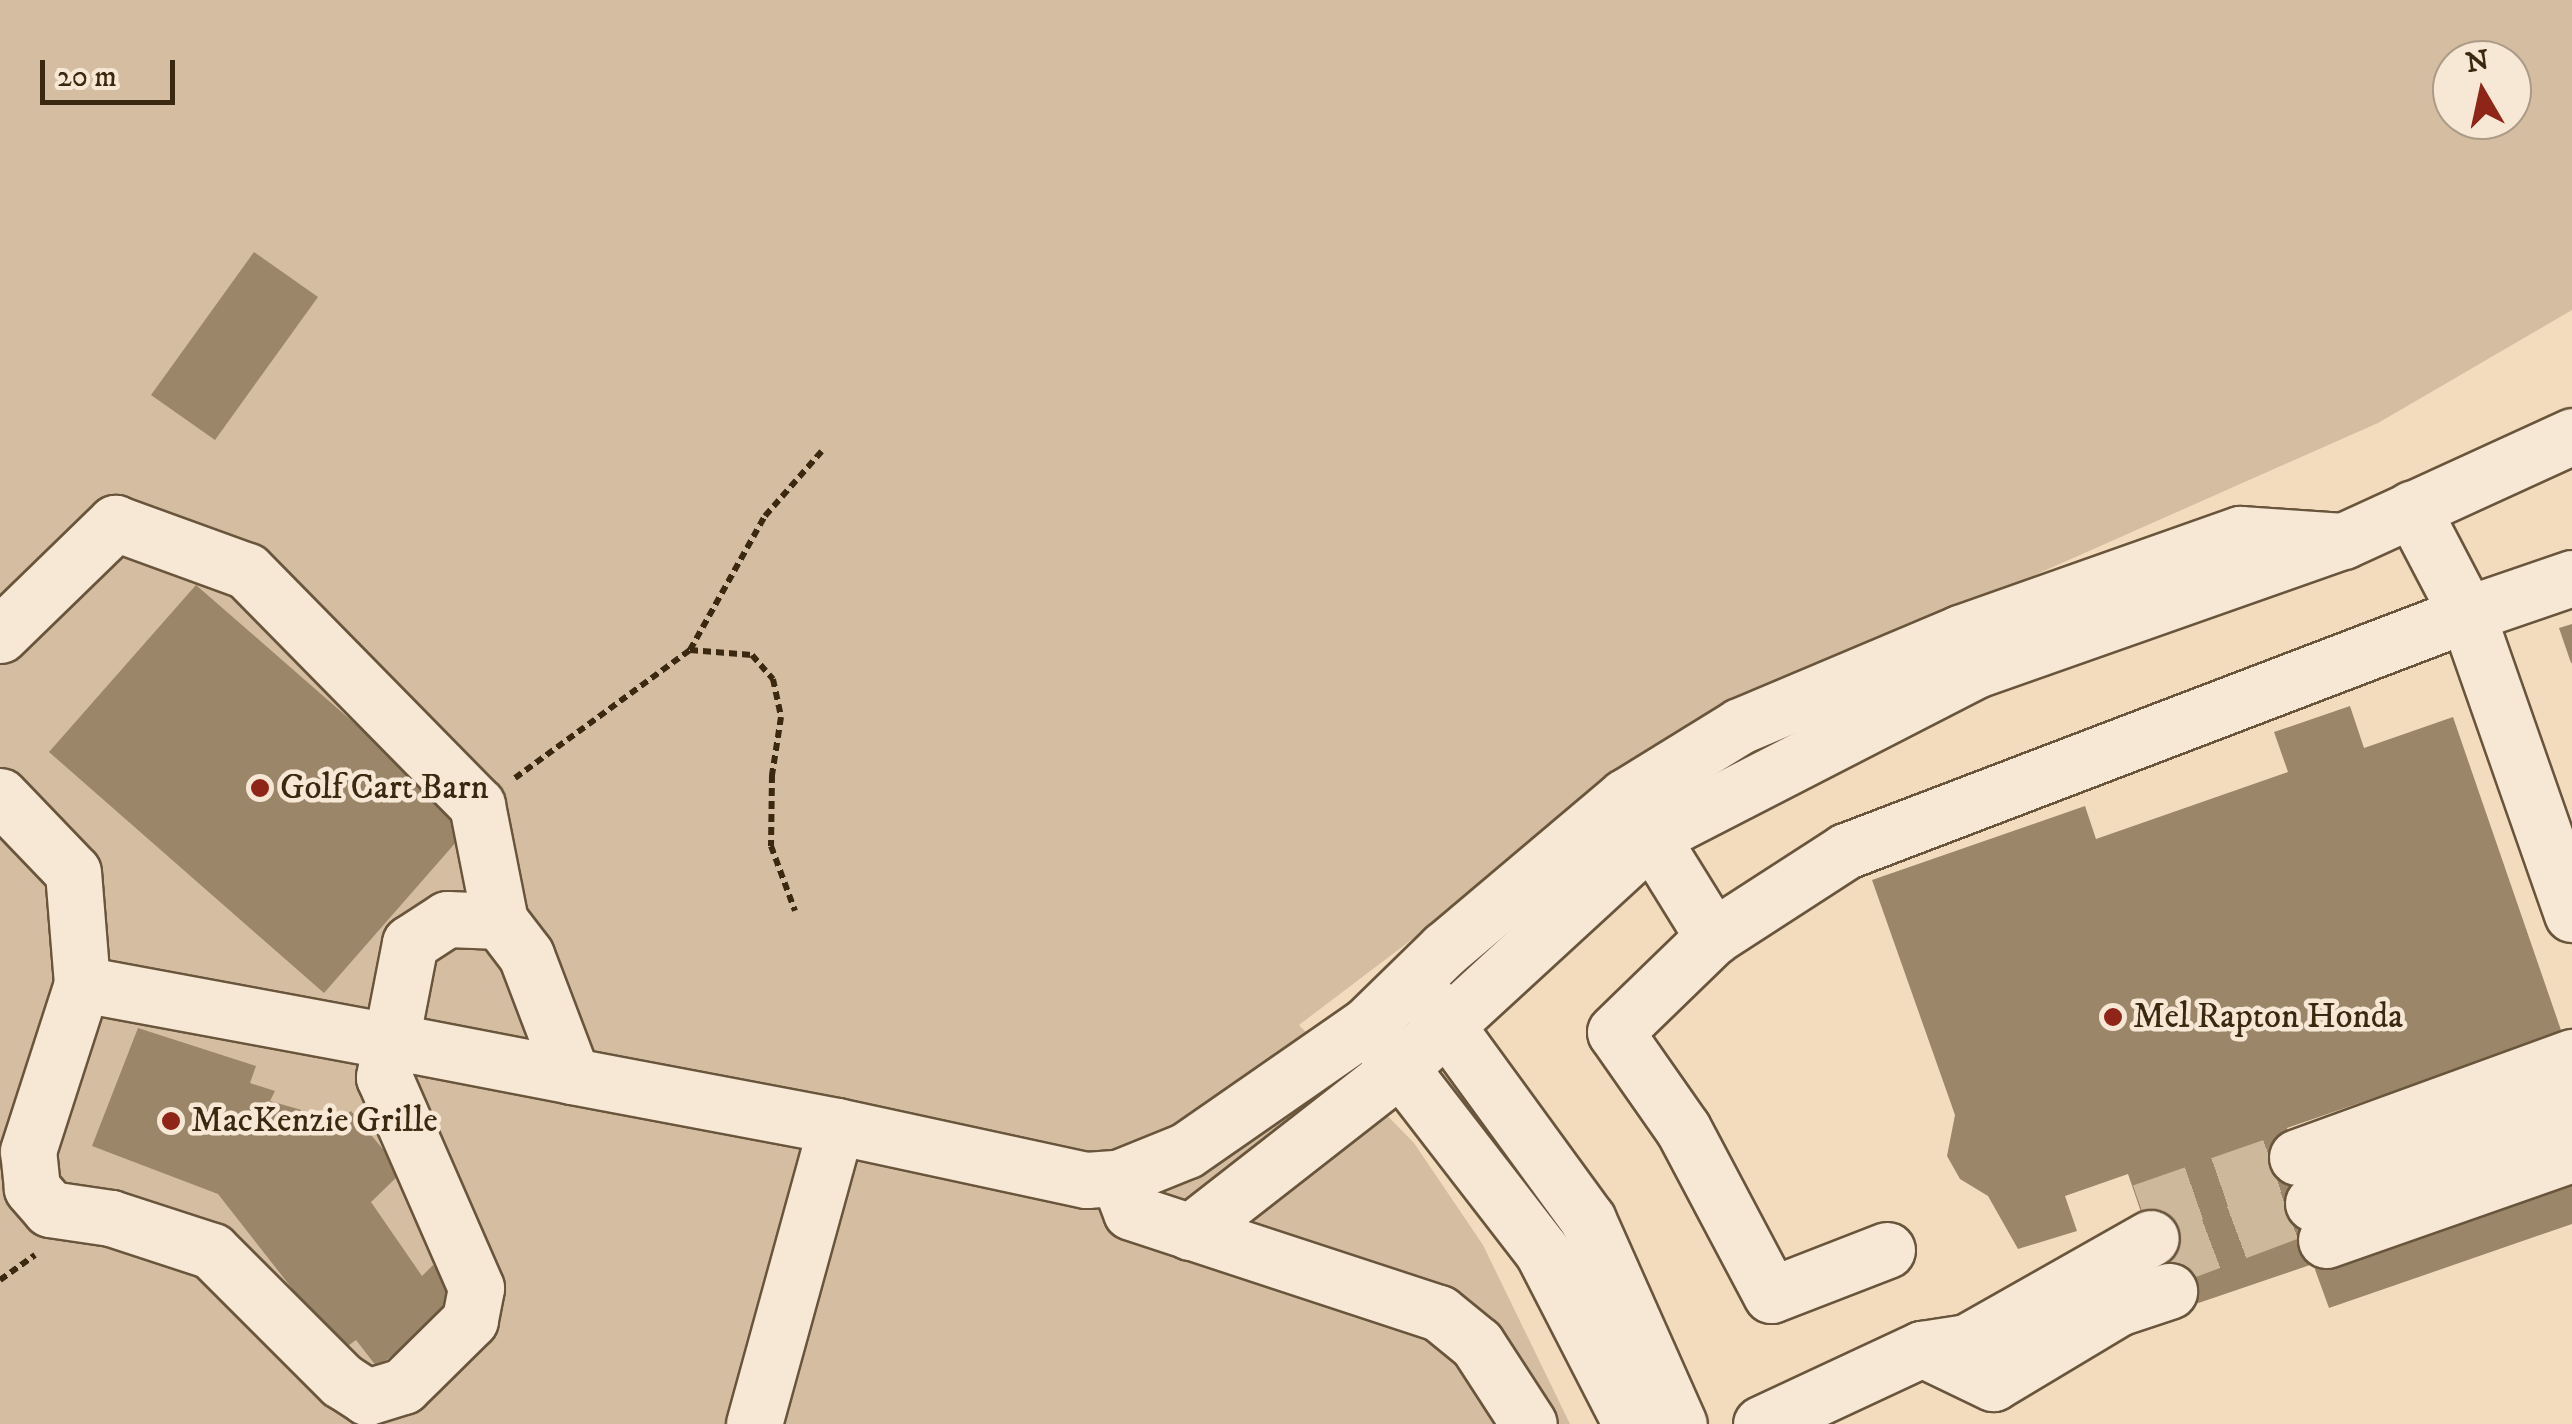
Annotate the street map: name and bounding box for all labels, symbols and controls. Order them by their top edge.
scale bar [45,40,180,102]
north arrow [2432,40,2532,140]
text: N [2463,43,2492,81]
text: 20 m [57,59,117,96]
place label: Golf Cart Barn [280,767,489,809]
marker: Golf Cart Barn [249,777,271,799]
place label: Mel Rapton Honda [2133,996,2403,1038]
marker: Mel Rapton Honda [2102,1006,2124,1028]
place label: MacKenzie Grille [191,1100,438,1142]
marker: MacKenzie Grille [160,1110,182,1132]

